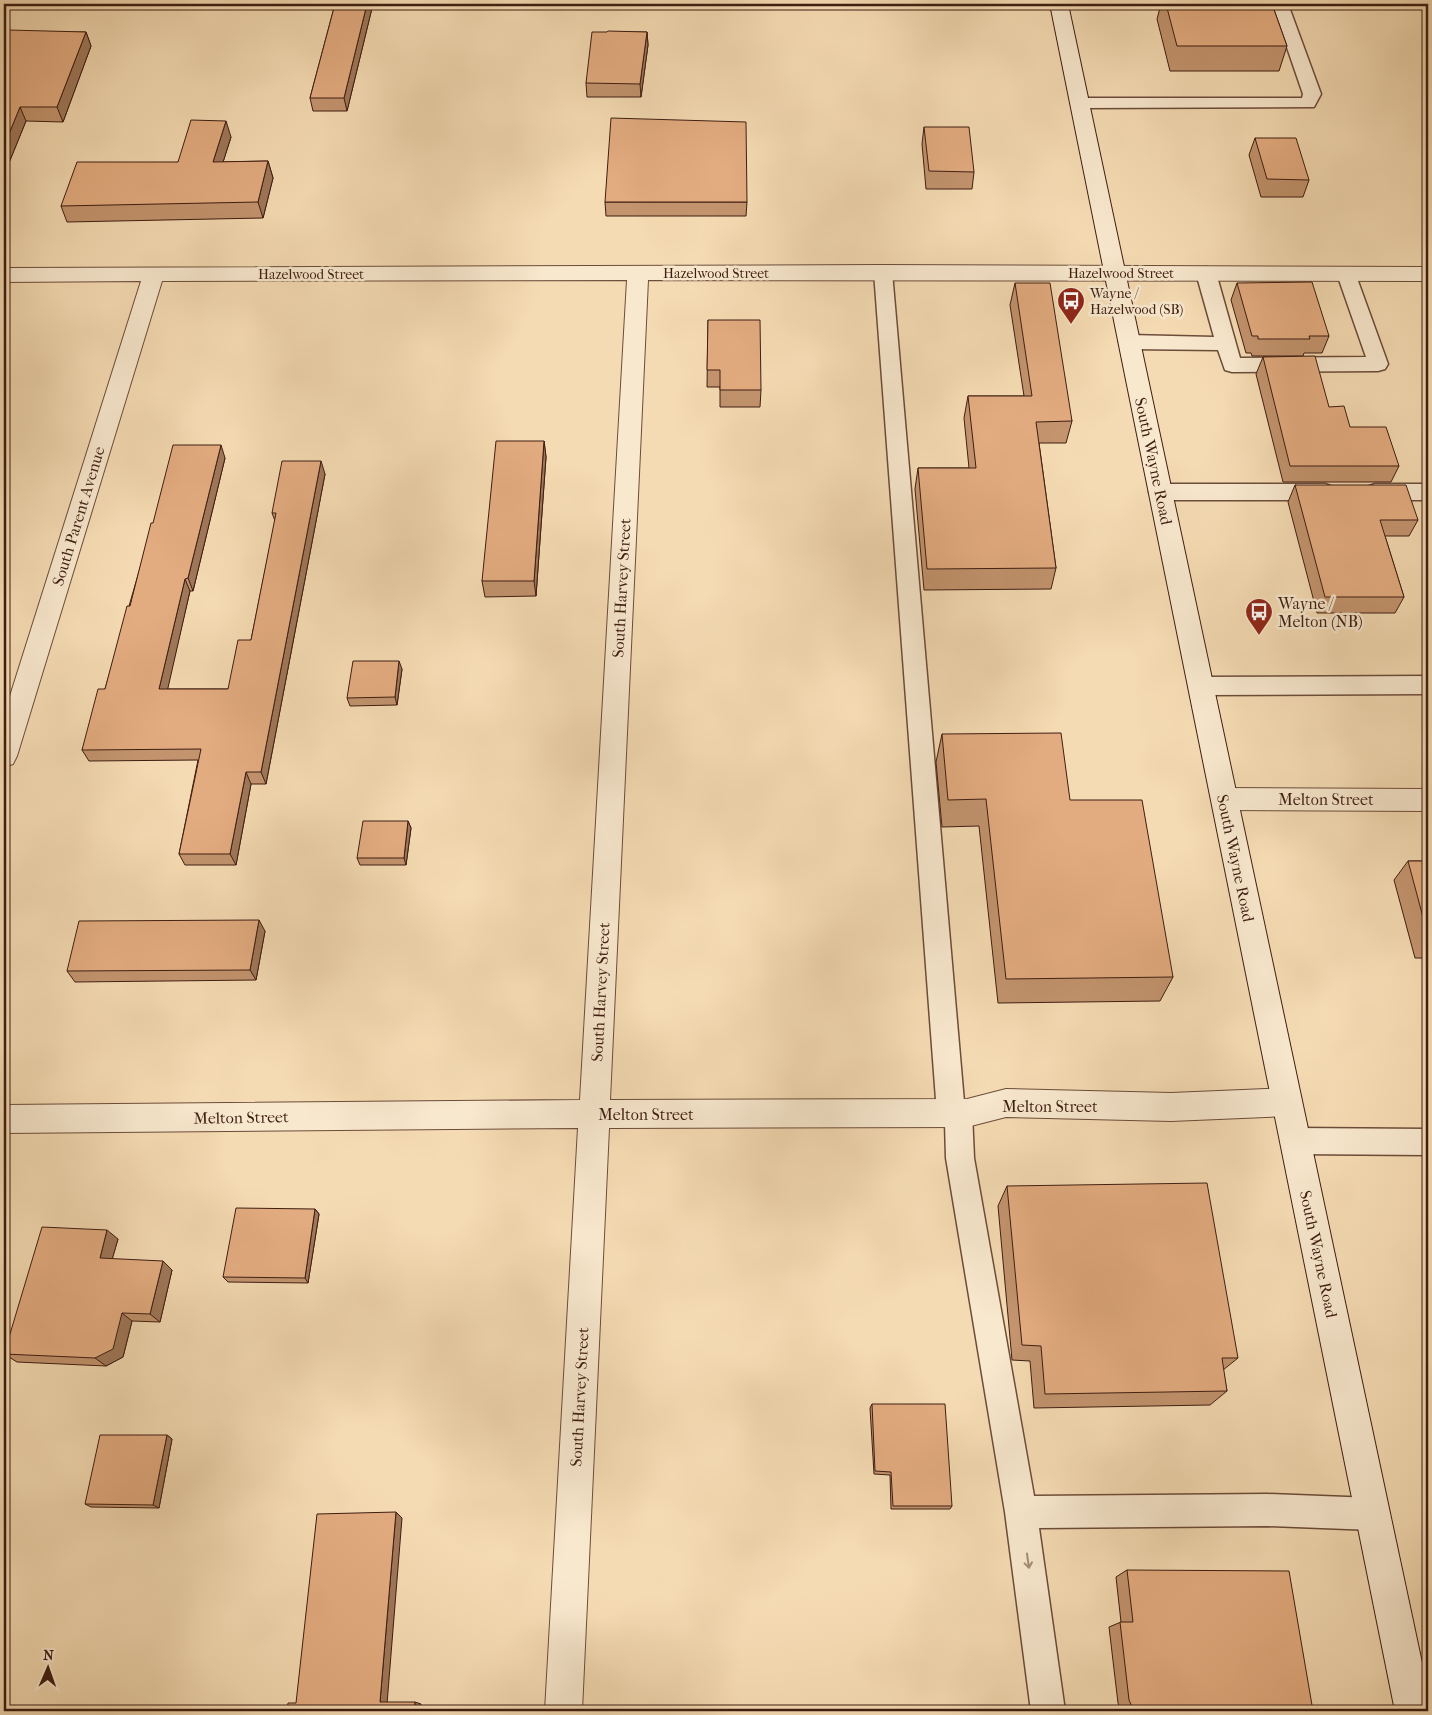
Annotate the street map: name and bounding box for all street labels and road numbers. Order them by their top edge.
street label: Hazelwood Street [663,265,769,282]
street label: Hazelwood Street [1068,265,1174,282]
street label: Hazelwood Street [258,266,364,283]
street label: South Wayne Road [1131,396,1176,527]
street label: South Parent Avenue [48,444,109,588]
street label: South Harvey Street [608,517,635,658]
street label: Melton Street [1278,790,1374,809]
street label: South Wayne Road [1213,793,1258,924]
street label: South Harvey Street [587,921,614,1062]
street label: Melton Street [1002,1097,1098,1116]
street label: Melton Street [598,1105,694,1124]
street label: Melton Street [193,1107,289,1128]
street label: South Wayne Road [1296,1189,1341,1320]
street label: South Harvey Street [566,1326,593,1467]

